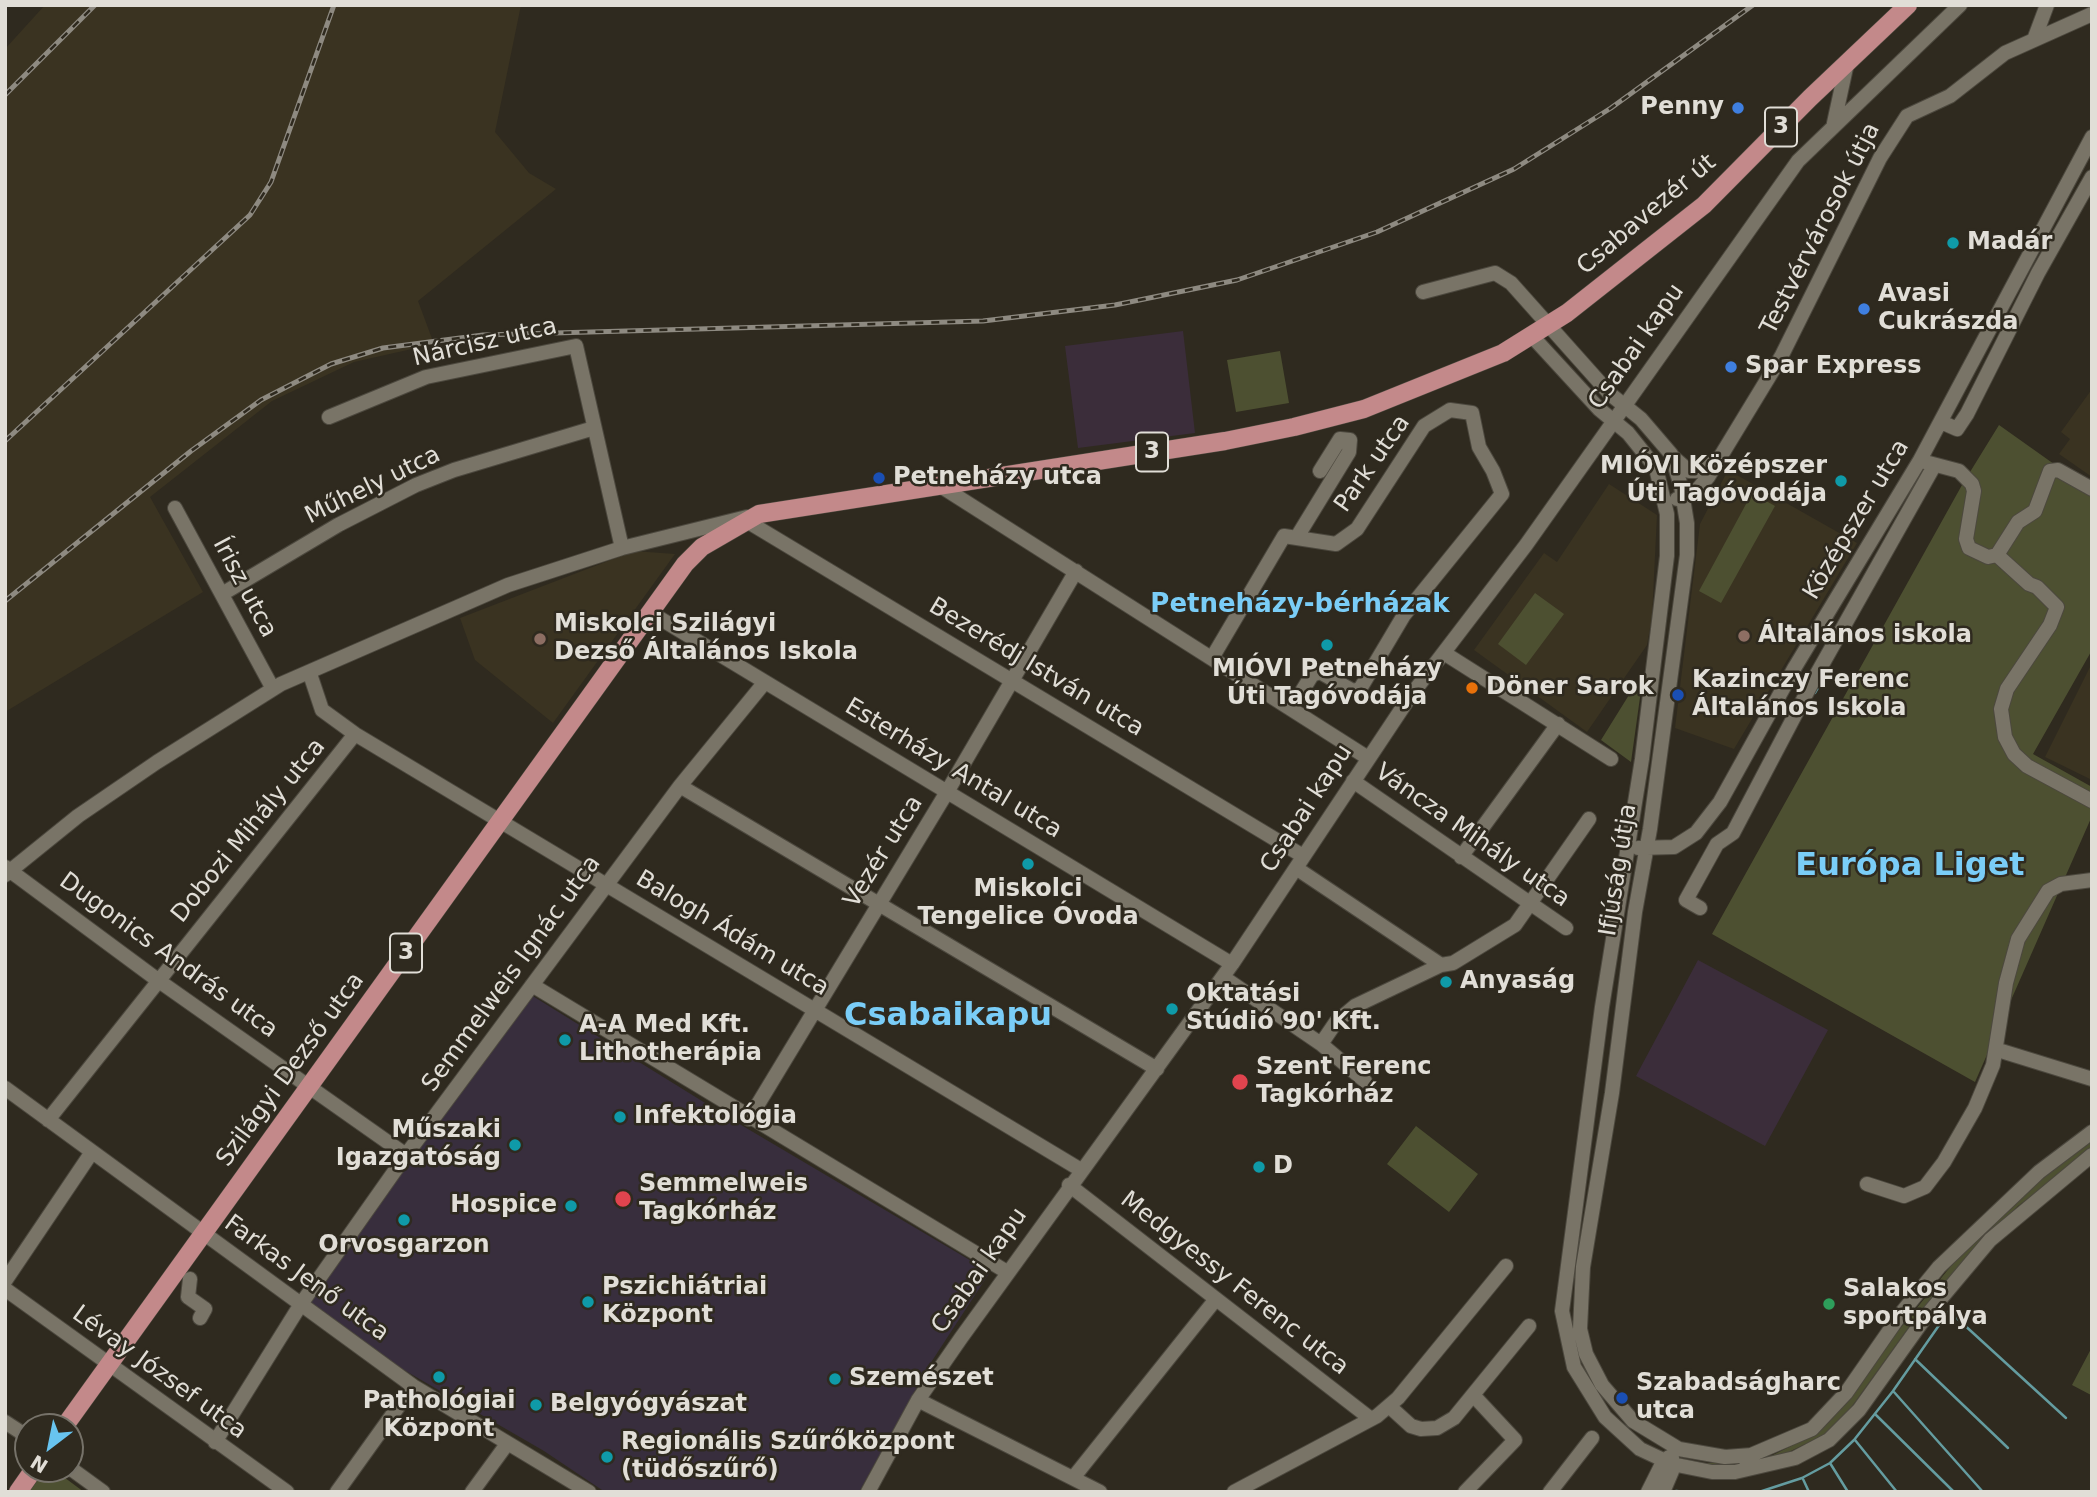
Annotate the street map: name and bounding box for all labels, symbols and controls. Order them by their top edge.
place label: Penny [1640,94,1724,122]
marker: Penny [1730,100,1746,116]
road number: 3 [1765,108,1797,146]
street label: Testvérvárosok útja [1755,118,1887,340]
street label: Csabavezér út [1572,149,1722,281]
place label: Madár [1967,229,2052,257]
marker: Madár [1945,235,1961,251]
street label: Csabai kapu [1583,279,1691,415]
place label: Avasi Cukrászda [1878,281,2018,337]
marker: Avasi Cukrászda [1856,301,1872,317]
street label: Nárcisz utca [410,312,560,374]
place label: Spar Express [1745,353,1922,381]
marker: Spar Express [1723,359,1739,375]
street label: Park utca [1329,410,1417,518]
road number: 3 [1136,432,1168,472]
street label: Középszer utca [1798,435,1916,605]
street label: Műhely utca [301,441,445,531]
place label: MIÓVI Középszer Úti Tagóvodája [1600,453,1827,509]
place label: Petneházy utca [893,464,1102,492]
marker: Petneházy utca [871,470,887,486]
marker: MIÓVI Középszer Úti Tagóvodája [1833,473,1849,489]
street label: Írisz utca [206,533,282,643]
district label: Petneházy-bérházak [1150,589,1450,621]
street label: Bezerédj István utca [923,592,1149,744]
place label: Miskolci Szilágyi Dezső Általános Iskola [554,611,858,667]
place label: Általános iskola [1758,622,1972,650]
marker: Általános iskola [1736,628,1752,644]
marker: Miskolci Szilágyi Dezső Általános Iskola [532,631,548,647]
marker: MIÓVI Petneházy Úti Tagóvodája [1319,637,1335,653]
place label: MIÓVI Petneházy Úti Tagóvodája [1212,656,1442,712]
place label: Kazinczy Ferenc Általános Iskola [1692,667,1909,723]
place label: Döner Sarok [1486,674,1654,702]
marker: Döner Sarok [1464,680,1480,696]
marker: Kazinczy Ferenc Általános Iskola [1670,687,1686,703]
street label: Esterházy Antal utca [839,693,1067,845]
street label: Dobozi Mihály utca [166,733,332,929]
street label: Csabai kapu [1255,740,1359,878]
street label: Váncza Mihály utca [1369,758,1575,914]
street label: Vezér utca [838,791,930,913]
street label: Ifjúság útja [1594,802,1644,938]
district label: Európa Liget [1795,848,2025,886]
street label: Semmelweis Ignác utca [417,850,607,1098]
marker: Miskolci Tengelice Óvoda [1020,856,1036,872]
street label: Balogh Ádám utca [630,865,834,1003]
street label: Dugonics András utca [53,867,283,1045]
place label: Miskolci Tengelice Óvoda [917,876,1139,932]
road number: 3 [390,934,422,972]
street label: Szilágyi Dezső utca [211,967,371,1173]
place label: Anyaság [1460,968,1575,996]
marker: Anyaság [1438,974,1454,990]
place label: Oktatási Stúdió 90' Kft. [1186,981,1381,1037]
district label: Csabaikapu [844,998,1052,1036]
marker: Oktatási Stúdió 90' Kft. [1164,1001,1180,1017]
place label: A-A Med Kft. Lithotherápia [579,1012,762,1068]
marker: A-A Med Kft. Lithotherápia [557,1032,573,1048]
place label: Szent Ferenc Tagkórház [1256,1054,1432,1110]
marker: Szent Ferenc Tagkórház [1230,1072,1250,1092]
place label: Infektológia [634,1103,797,1131]
marker: Infektológia [612,1109,628,1125]
place label: Műszaki Igazgatóság [336,1117,501,1173]
marker: Műszaki Igazgatóság [507,1137,523,1153]
place label: D [1273,1153,1293,1181]
marker: D [1251,1159,1267,1175]
place label: Semmelweis Tagkórház [639,1171,808,1227]
street label: Medgyessy Ferenc utca [1114,1186,1354,1382]
marker: Semmelweis Tagkórház [613,1189,633,1209]
place label: Hospice [450,1192,557,1220]
marker: Hospice [563,1198,579,1214]
street label: Csabai kapu [926,1203,1034,1339]
street label: Farkas Jenő utca [218,1210,394,1348]
marker: Orvosgarzon [396,1212,412,1228]
place label: Orvosgarzon [318,1232,490,1260]
place label: Pszichiátriai Központ [602,1274,767,1330]
place label: Salakos sportpálya [1843,1276,1988,1332]
marker: Pszichiátriai Központ [580,1294,596,1310]
marker: Salakos sportpálya [1821,1296,1837,1312]
street label: Lévay József utca [66,1300,252,1446]
place label: Szemészet [849,1365,994,1393]
marker: Pathológiai Központ [431,1369,447,1385]
place label: Szabadságharc utca [1636,1370,1841,1426]
marker: Szemészet [827,1371,843,1387]
place label: Pathológiai Központ [363,1388,515,1444]
marker: Szabadságharc utca [1614,1390,1630,1406]
place label: Belgyógyászat [550,1391,747,1419]
marker: Belgyógyászat [528,1397,544,1413]
north arrow [14,1413,84,1483]
place label: Regionális Szűrőközpont (tüdőszűrő) [621,1429,955,1485]
marker: Regionális Szűrőközpont (tüdőszűrő) [599,1449,615,1465]
text: N [26,1451,52,1478]

